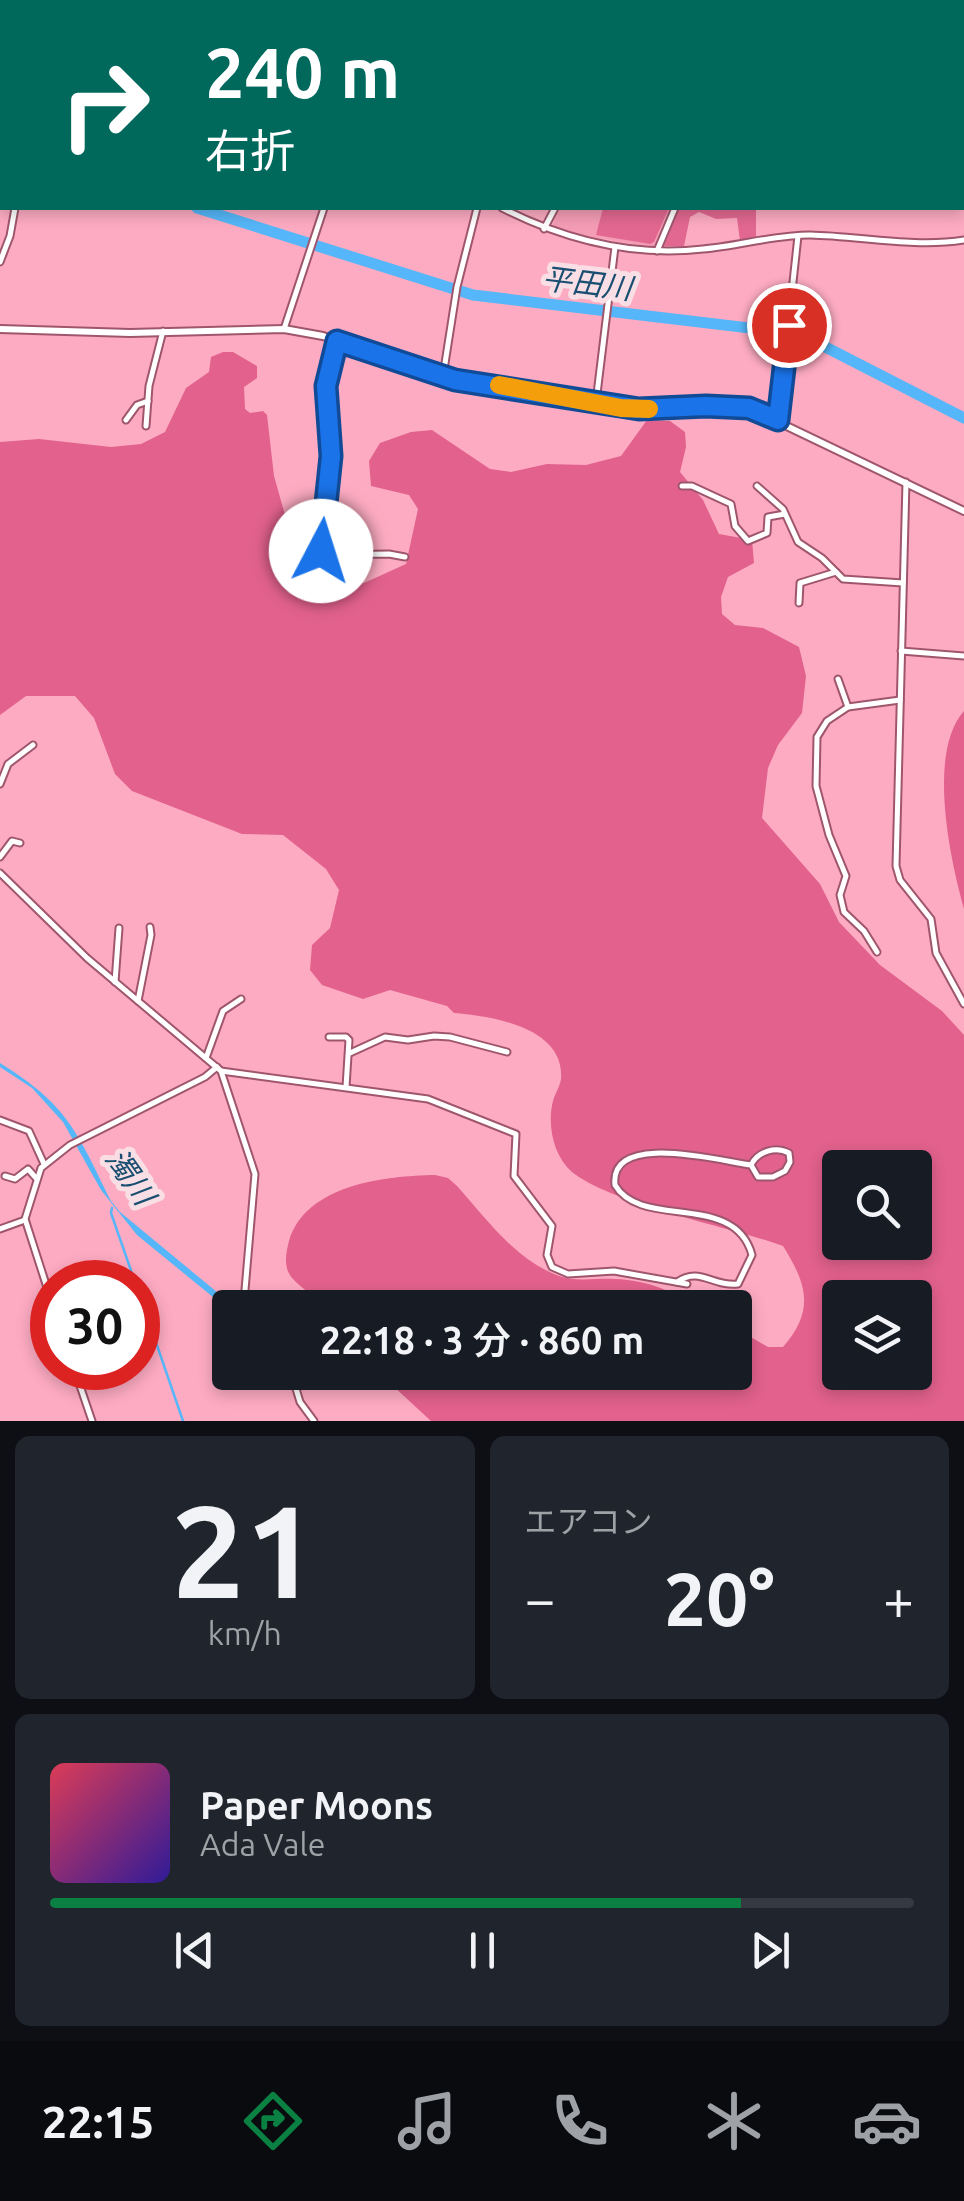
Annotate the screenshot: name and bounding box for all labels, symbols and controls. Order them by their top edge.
text: 240 m [205,33,400,111]
icon: right [40,40,170,170]
text: 右折 [205,125,295,176]
water label: 平田川 [540,261,637,306]
pin [747,283,832,368]
icon: arrive [762,298,817,353]
position arrow [269,499,373,603]
water label: 濁川 [100,1142,164,1213]
map controls [822,1150,932,1390]
button: search [822,1150,932,1260]
speed limit sign: 30 [30,1260,160,1390]
button: layers [822,1280,932,1390]
text: 22:18 · 3 分 · 860 m [320,1319,644,1361]
text: 21 [171,1477,318,1623]
text: エアコン [525,1503,653,1539]
text: 20° [664,1556,775,1640]
text: − [525,1568,556,1629]
text: + [883,1568,914,1629]
text: km/h [208,1615,282,1651]
text: Paper Moons [200,1784,433,1826]
text: Ada Vale [200,1826,326,1862]
icon: previous [167,1923,222,1978]
icon: pause [455,1923,510,1978]
icon: next [743,1923,798,1978]
icon: directions [238,2086,308,2156]
icon: music [392,2086,462,2156]
icon: phone [545,2086,615,2156]
icon: climate [699,2086,769,2156]
icon: car [852,2086,922,2156]
text: 22:15 [42,2096,154,2147]

